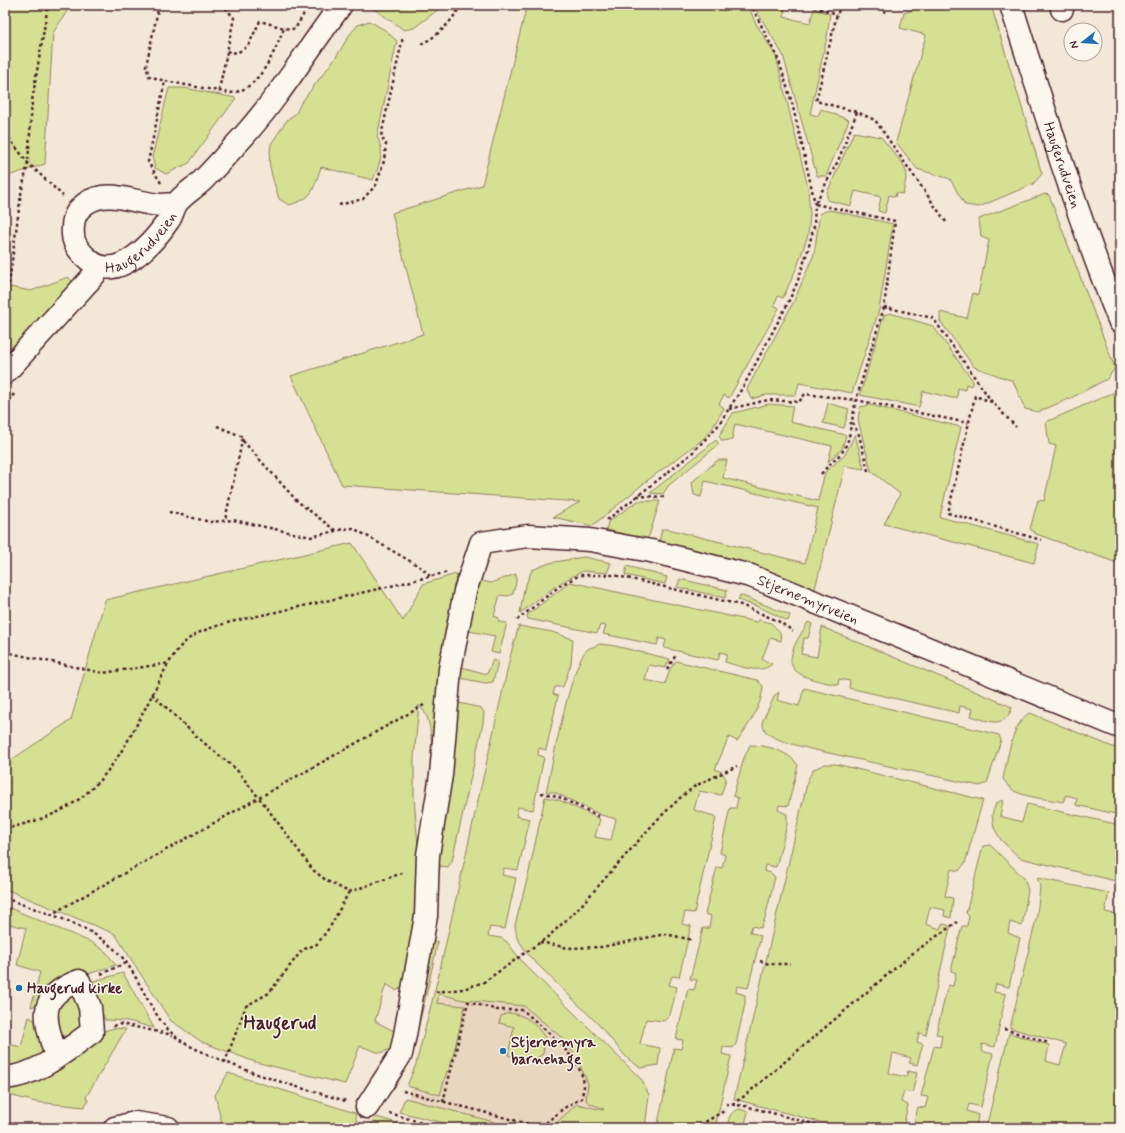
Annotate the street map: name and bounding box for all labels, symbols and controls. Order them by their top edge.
north arrow [1063,22,1103,62]
text: N [1067,39,1082,50]
street label: Haugerudveien [1038,119,1086,211]
street label: Haugerudveien [104,209,182,279]
street label: Stjernemyrveien [754,571,861,630]
place label: Haugerud kirke [27,979,122,1001]
marker: Haugerud kirke [14,983,24,993]
district label: Haugerud [244,1011,317,1039]
place label: Stjernemyra barnehage [511,1033,597,1072]
marker: Stjernemyra barnehage [498,1046,508,1056]

